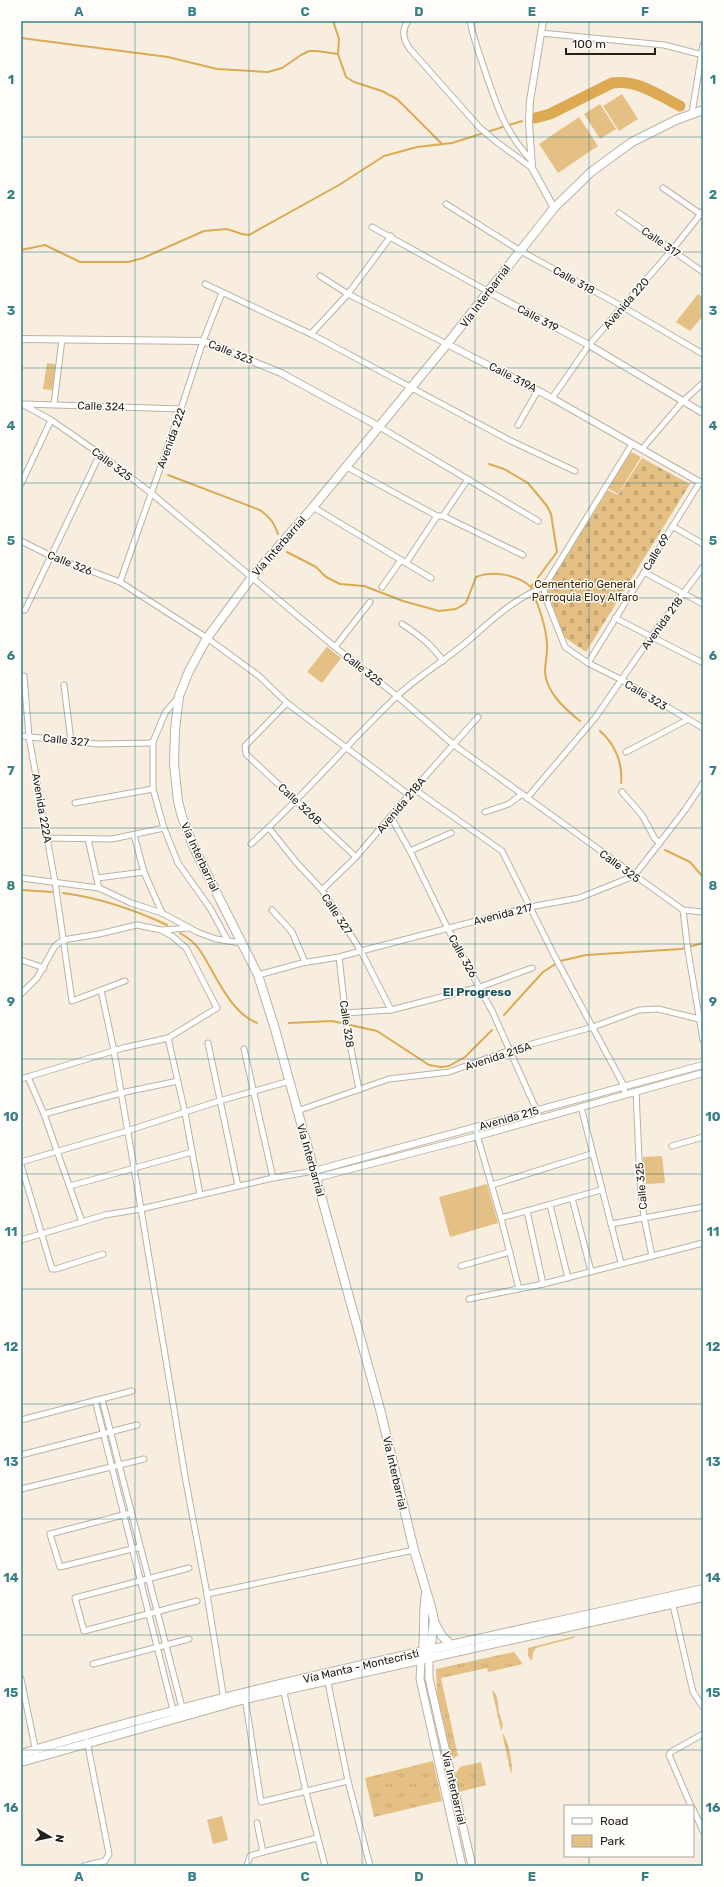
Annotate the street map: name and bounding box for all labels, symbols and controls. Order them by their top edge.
text: A [74,4,84,19]
text: B [187,4,197,19]
text: C [300,4,310,19]
text: D [414,4,424,19]
text: E [528,4,536,19]
text: F [641,4,649,19]
scale bar [566,30,655,56]
text: 100 m [572,37,606,51]
text: 1 [8,72,14,87]
text: 1 [710,72,716,87]
text: 2 [7,187,15,202]
text: 2 [709,187,717,202]
street label: Calle 317 [639,224,683,261]
street label: Vía Interbarrial [458,262,513,330]
street label: Calle 318 [551,264,597,297]
street label: Avenida 220 [601,275,652,332]
street label: Calle 319 [515,302,561,335]
text: 3 [7,303,16,318]
text: 3 [709,303,718,318]
street label: Calle 323 [206,338,256,367]
street label: Calle 319A [487,360,540,395]
street label: Calle 324 [77,399,125,414]
street label: Avenida 222 [155,406,188,470]
text: 4 [7,418,16,433]
text: 4 [709,418,718,433]
street label: Calle 325 [89,445,135,484]
street label: Vía Interbarrial [250,514,309,579]
street label: Calle 69 [640,531,672,573]
text: 5 [7,533,15,548]
text: 5 [709,533,717,548]
street label: Calle 326 [45,549,95,578]
park label: Cementerio General Parroquia Eloy Alfaro [532,578,638,604]
street label: Avenida 218 [639,594,686,652]
text: 6 [7,648,16,663]
text: 6 [709,648,718,663]
street label: Calle 325 [340,650,386,689]
street label: Calle 323 [622,678,670,713]
street label: Calle 327 [42,732,90,749]
text: 7 [7,763,15,778]
text: 7 [709,763,717,778]
street label: Avenida 222A [29,772,54,845]
street label: Avenida 218A [374,774,429,836]
street label: Calle 326B [275,781,324,828]
street label: Vía Interbarrial [178,820,221,894]
street label: Calle 325 [597,847,643,886]
text: 8 [7,878,16,893]
text: 8 [709,878,718,893]
street label: Calle 327 [319,891,355,938]
street label: Avenida 217 [472,901,534,928]
street label: Calle 326 [445,932,480,980]
district label: El Progreso [443,985,511,999]
text: 9 [7,994,15,1009]
text: 9 [709,994,717,1009]
street label: Calle 328 [337,1000,356,1049]
street label: Avenida 215A [463,1039,533,1073]
street label: Avenida 215 [478,1104,541,1133]
text: 10 [3,1109,19,1124]
text: 10 [705,1109,721,1124]
street label: Vía Interbarrial [294,1122,327,1198]
street label: Calle 325 [633,1161,650,1210]
text: 11 [5,1224,17,1239]
text: 11 [707,1224,719,1239]
text: 12 [4,1339,18,1354]
text: 12 [706,1339,720,1354]
street label: Vía Interbarrial [380,1435,409,1511]
text: 13 [3,1454,19,1469]
text: 13 [705,1454,721,1469]
text: 14 [3,1570,19,1585]
text: 14 [705,1570,721,1585]
street label: Vía Manta - Montecristi [302,1647,420,1686]
text: 15 [4,1685,18,1700]
text: 15 [706,1685,720,1700]
street label: Vía Interbarrial [439,1750,468,1826]
text: 16 [4,1800,19,1815]
text: 16 [706,1800,721,1815]
legend [564,1805,694,1857]
text: Road [600,1814,628,1828]
north arrow [30,1817,70,1857]
text: N [52,1834,66,1843]
text: Park [600,1834,626,1848]
text: A [74,1869,84,1884]
text: B [187,1869,197,1884]
text: C [300,1869,310,1884]
text: D [414,1869,424,1884]
text: E [528,1869,536,1884]
text: F [641,1869,649,1884]

